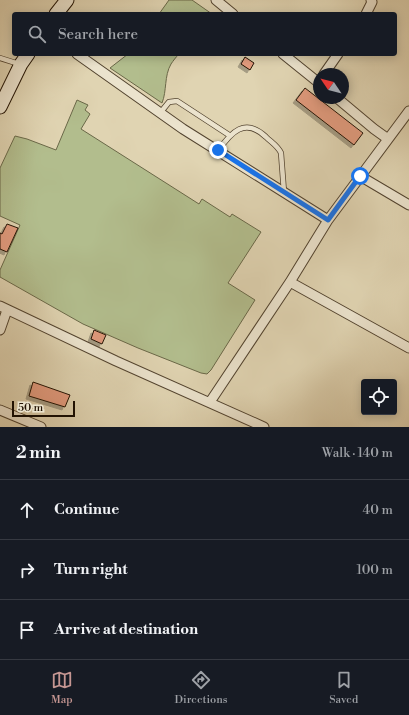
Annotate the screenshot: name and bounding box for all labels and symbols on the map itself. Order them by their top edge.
north arrow [313,68,349,104]
route end [209,141,227,159]
route start [351,167,369,185]
scale bar [12,399,75,418]

